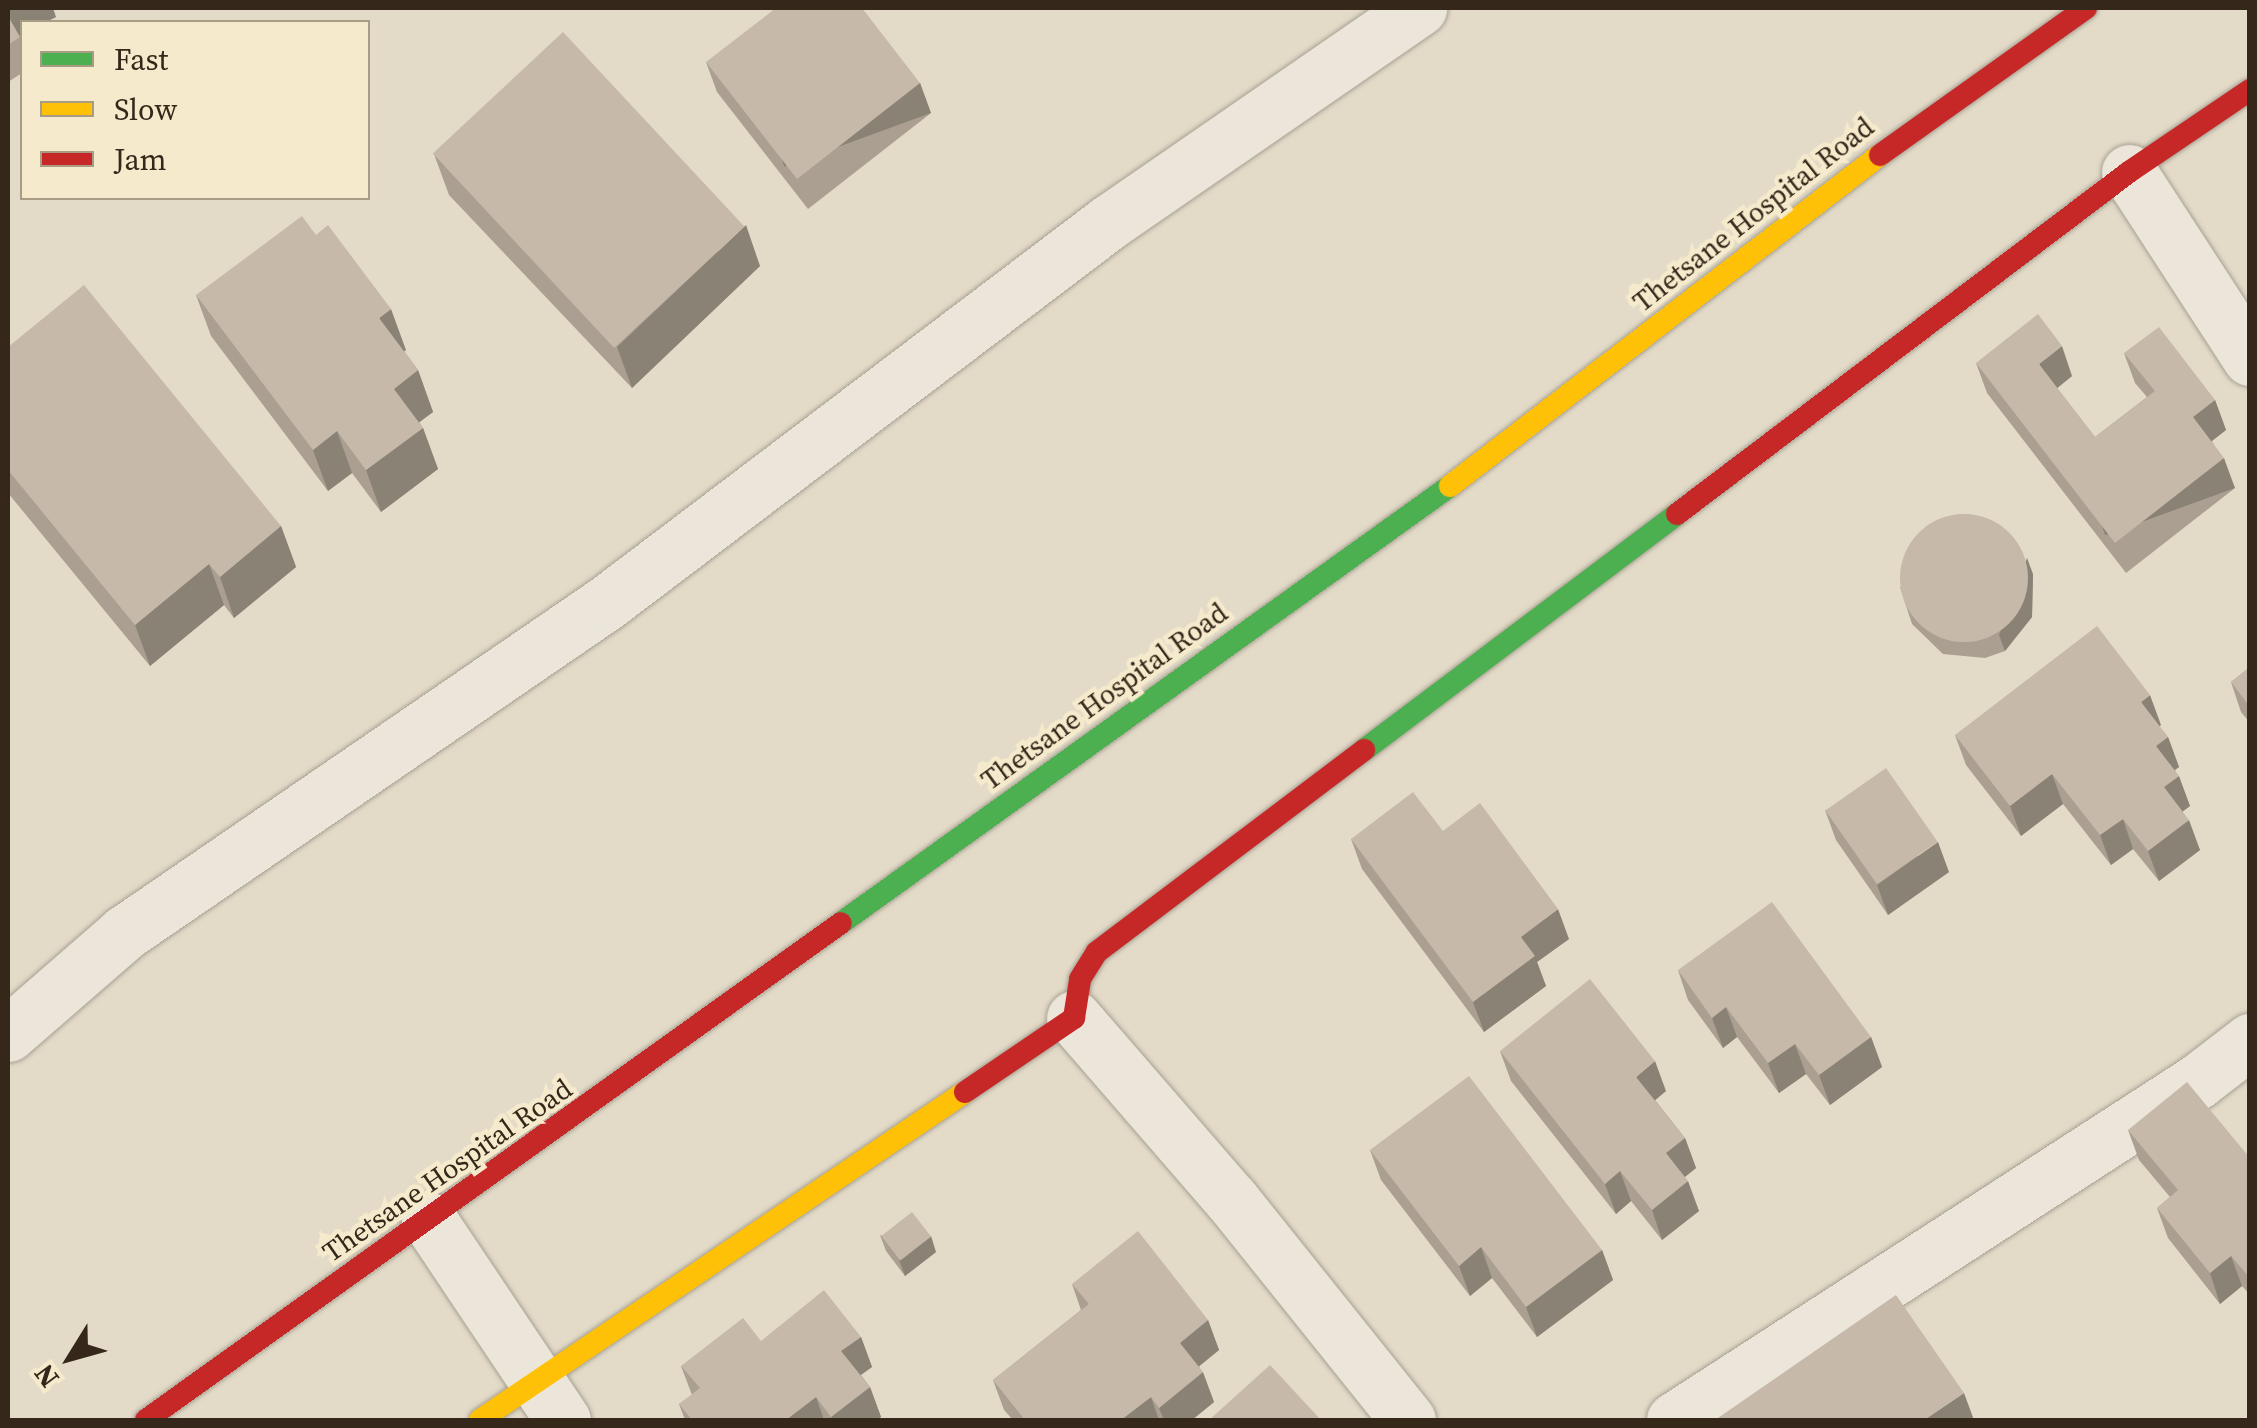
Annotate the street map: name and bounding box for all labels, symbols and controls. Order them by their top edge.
legend [20,20,370,200]
text: Fast [114,39,168,80]
text: Slow [114,89,177,130]
street label: Thetsane Hospital Road [1626,110,1880,318]
text: Jam [114,139,167,180]
street label: Thetsane Hospital Road [974,595,1234,797]
street label: Thetsane Hospital Road [316,1071,578,1269]
north arrow [20,1308,120,1408]
text: N [25,1356,67,1396]

